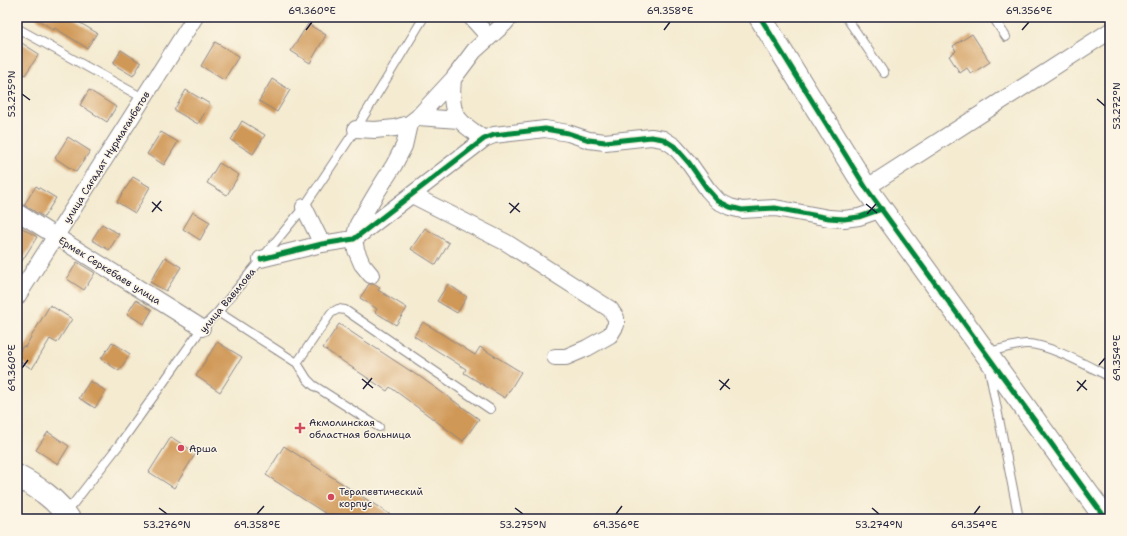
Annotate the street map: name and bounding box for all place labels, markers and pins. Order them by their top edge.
place label: Акмолинская областная больница [309,416,412,441]
marker: Акмолинская областная больница [294,422,306,434]
place label: Арша [189,442,218,455]
marker: Арша [176,443,186,453]
place label: Терапевтический корпус [339,485,424,510]
marker: Терапевтический корпус [326,492,336,502]

